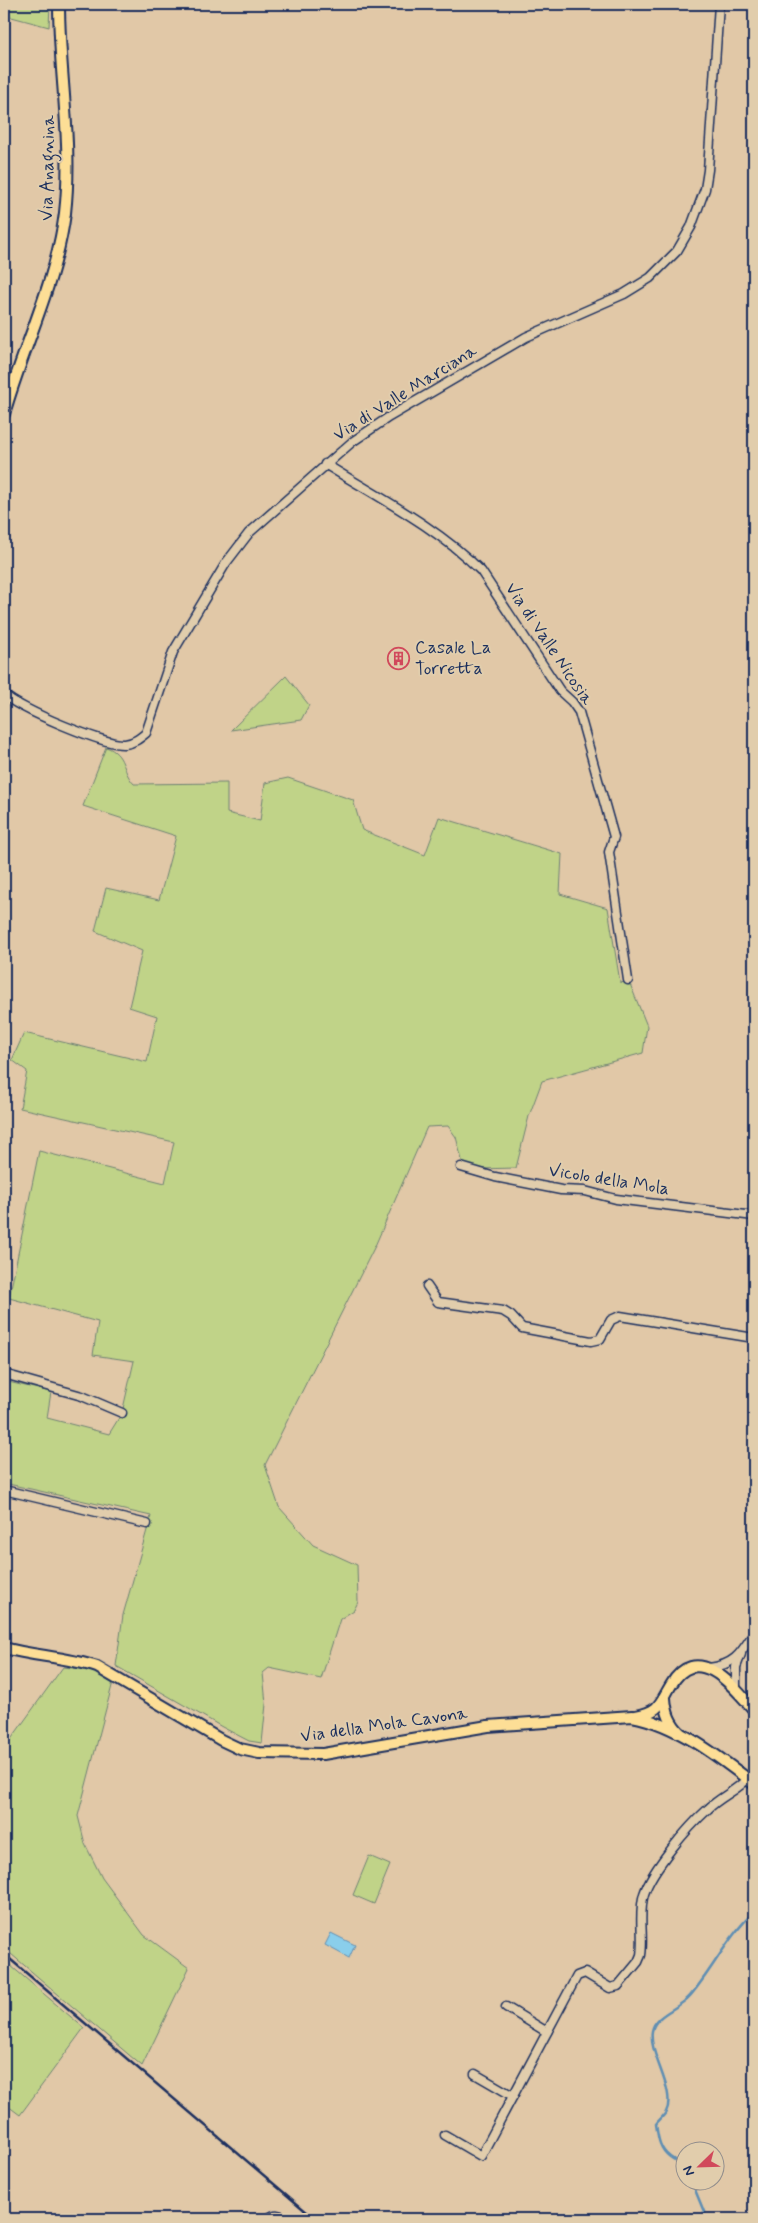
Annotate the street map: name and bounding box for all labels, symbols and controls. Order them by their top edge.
street label: Via Anagnina [35,115,63,221]
street label: Via di Valle Marciana [329,339,482,447]
street label: Via di Valle Nicosia [499,578,599,710]
place label: Casale La Torretta [415,636,491,681]
building icon: Casale La Torretta [387,646,411,670]
street label: Vicolo della Mola [547,1159,671,1201]
street label: Via della Mola Cavona [299,1701,469,1749]
north arrow [676,2140,726,2190]
text: N [679,2163,699,2178]

